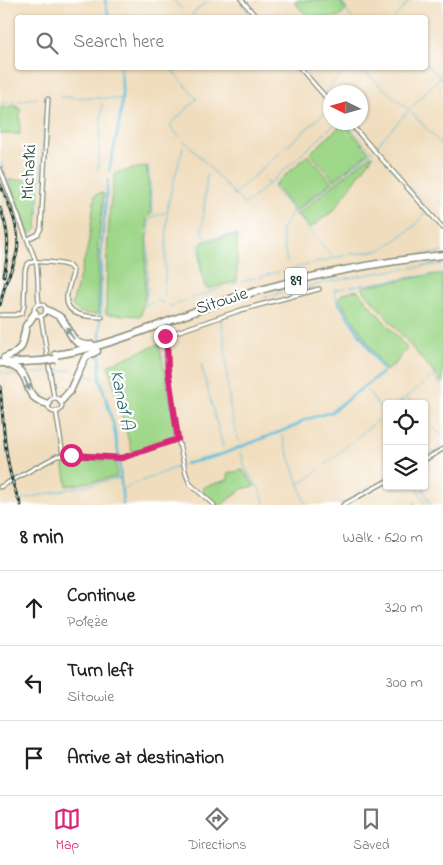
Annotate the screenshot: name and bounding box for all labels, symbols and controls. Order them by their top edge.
search box [15,15,428,70]
icon: search [33,29,61,57]
text: Search here [73,29,164,56]
north arrow [323,85,368,130]
street label: Michałki [16,144,44,200]
road number: 89 [285,268,307,294]
street label: Sitowie [193,281,252,323]
route end [154,325,177,348]
one-way arrow [65,326,75,340]
water label: Kanał A [102,368,140,433]
one-way arrow [23,377,31,391]
map controls [383,400,428,490]
button: locate [383,400,428,445]
route start [60,444,83,467]
button: layers [383,445,428,490]
text: 8 min [20,523,64,553]
text: Walk · 620 m [343,526,423,550]
text: Continue [67,583,135,610]
icon: ahead [20,594,48,622]
text: 320 m [385,596,423,620]
text: Połęże [67,610,108,634]
text: Turn left [67,658,134,685]
icon: left [20,669,48,697]
text: 300 m [386,671,423,695]
text: Sitowie [67,685,114,709]
icon: arrive [20,744,48,772]
text: Arrive at destination [67,745,224,772]
tab: Map [53,805,81,856]
tab: Directions [188,805,246,856]
tab: Saved [353,805,390,856]

